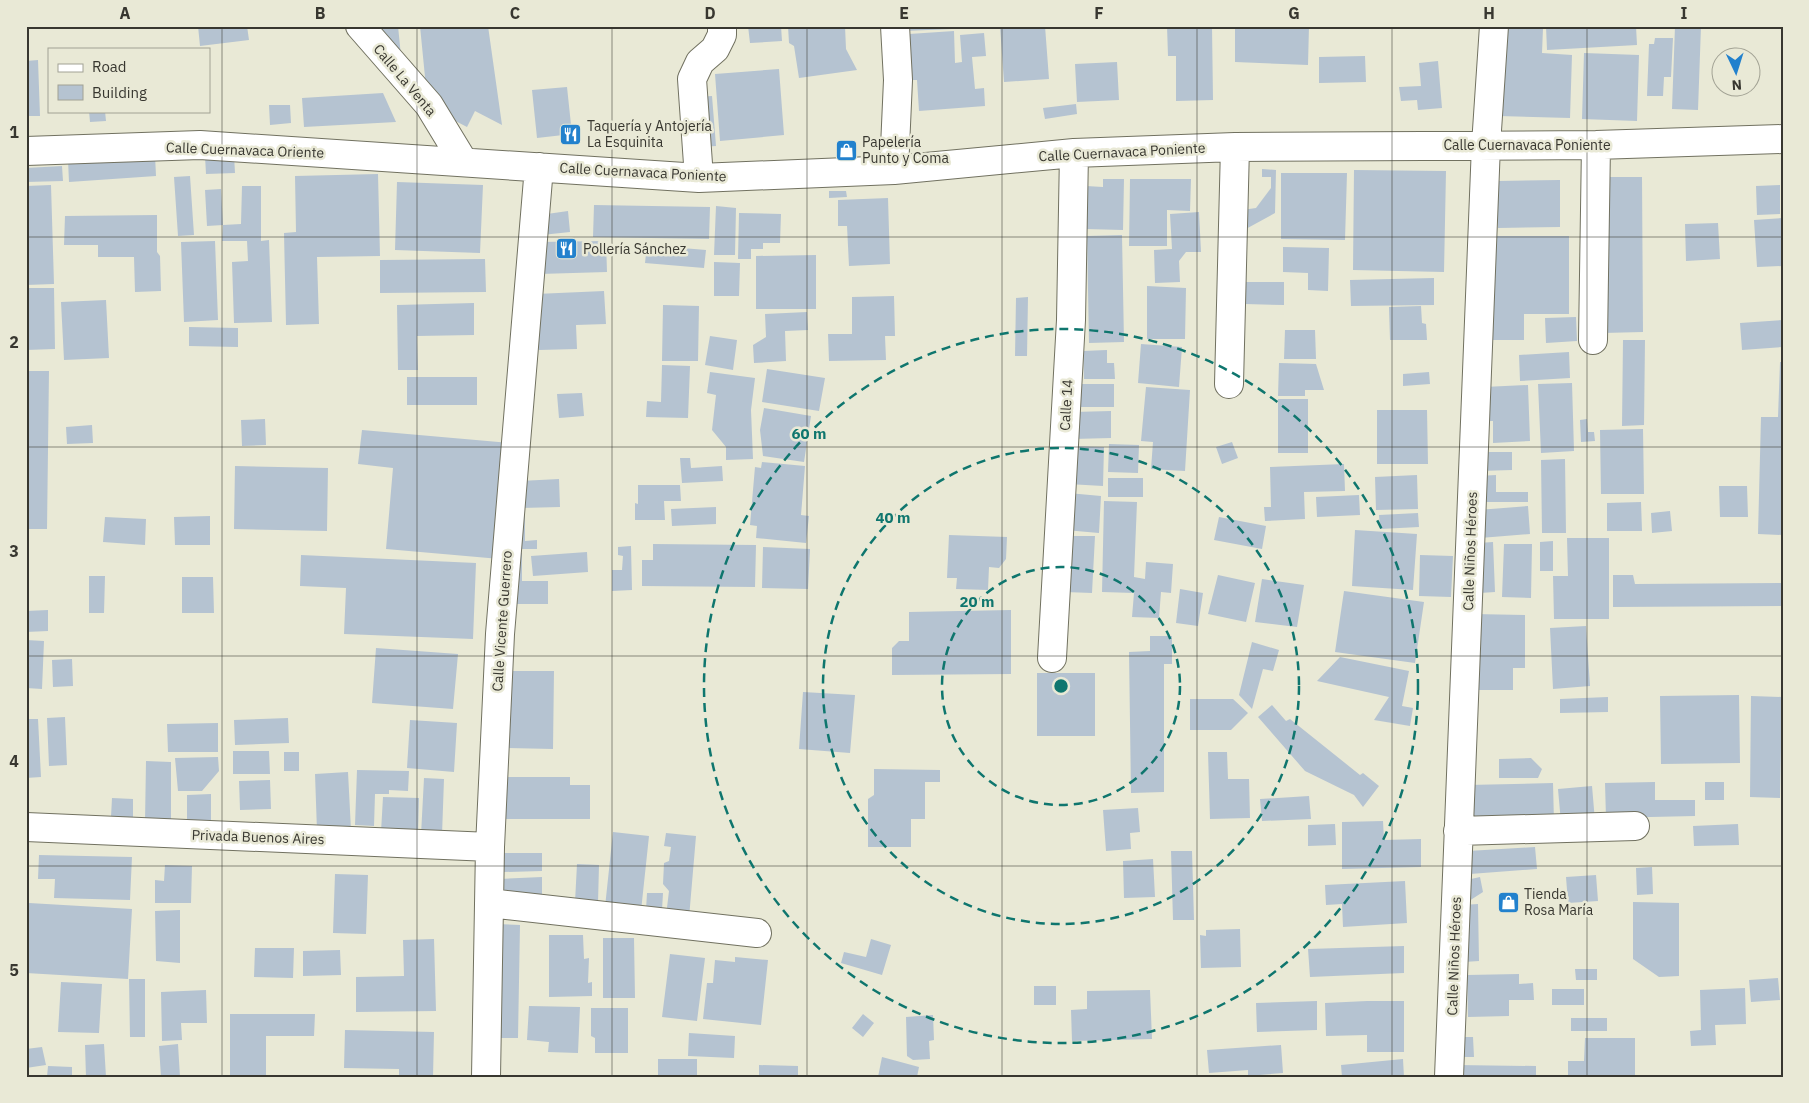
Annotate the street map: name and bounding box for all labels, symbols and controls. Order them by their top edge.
text: A [120,3,131,23]
text: B [315,3,326,23]
text: C [510,3,520,23]
text: D [704,3,716,23]
text: E [899,3,909,23]
text: F [1094,3,1104,23]
text: G [1288,3,1300,23]
text: H [1483,3,1495,23]
text: I [1681,3,1688,23]
street label: Calle La Venta [370,40,441,120]
legend [48,48,210,112]
north arrow [1712,48,1762,98]
text: Road [92,57,127,76]
text: N [1731,76,1743,94]
text: Building [92,83,147,102]
place label: Taquería y Antojería La Esquinita [587,117,712,151]
text: 1 [9,122,19,142]
restaurant icon: Taquería y Antojería La Esquinita [559,122,583,146]
place label: Papelería Punto y Coma [862,133,949,167]
street label: Calle Cuernavaca Poniente [1443,136,1611,154]
street label: Calle Cuernavaca Oriente [166,138,325,162]
shop icon: Papelería Punto y Coma [834,138,858,162]
street label: Calle Cuernavaca Poniente [1038,139,1206,165]
street label: Calle Cuernavaca Poniente [559,159,727,185]
restaurant icon: Pollería Sánchez [555,237,579,261]
place label: Pollería Sánchez [583,240,687,258]
text: 2 [9,332,19,352]
street label: Calle 14 [1056,379,1076,431]
text: 60 m [792,424,826,443]
street label: Calle Niños Héroes [1459,491,1481,611]
text: 40 m [876,508,910,527]
text: 3 [9,541,19,561]
street label: Calle Vicente Guerrero [488,550,516,692]
text: 20 m [960,592,994,611]
centre of rings [1052,677,1070,695]
text: 4 [9,751,19,771]
street label: Privada Buenos Aires [191,826,325,848]
place label: Tienda Rosa María [1524,885,1594,919]
shop icon: Tienda Rosa María [1496,890,1520,914]
street label: Calle Niños Héroes [1443,896,1465,1016]
text: 5 [9,960,19,980]

